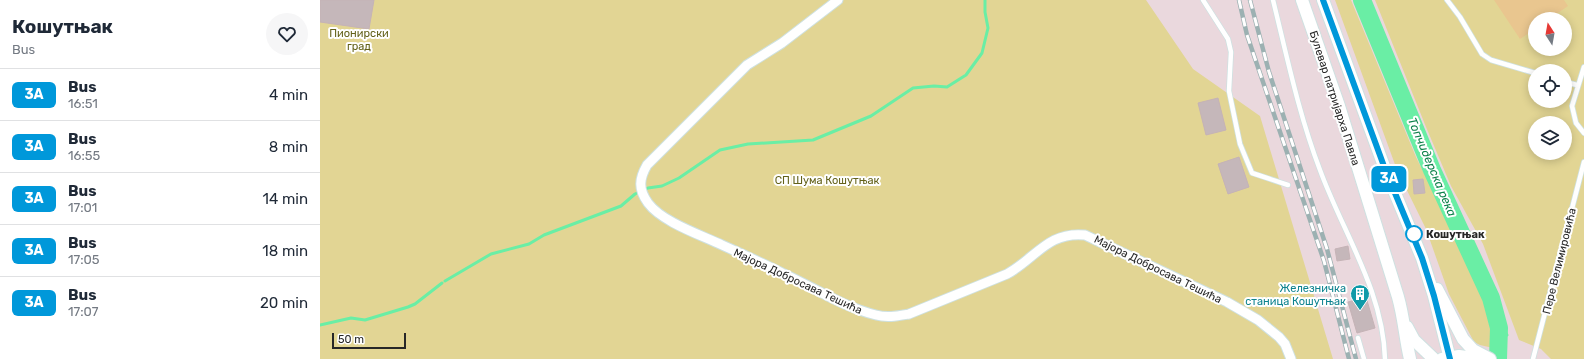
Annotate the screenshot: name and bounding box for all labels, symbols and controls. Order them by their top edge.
north arrow [1528,12,1572,56]
map controls [1528,12,1572,160]
button: heart [266,13,308,55]
text: Кошутњак [12,15,113,38]
park label: Пионирски град [329,27,389,53]
street label: Булевар патријарха Павла [1307,29,1362,167]
text: Bus [12,42,35,57]
button: locate [1528,64,1572,108]
text: Bus [68,78,96,96]
text: 3A [24,86,44,103]
text: 4 min [269,86,308,104]
text: 16:51 [68,96,98,111]
water label: Топчидерска река [1405,116,1459,218]
button: layers [1528,116,1572,160]
text: Bus [68,130,96,148]
text: 3A [24,138,44,155]
text: 8 min [269,138,308,156]
text: 16:55 [68,148,100,163]
line badge: 3A [1371,166,1407,192]
text: 3A [1379,170,1399,187]
park label: СП Шума Кошутњак [775,174,879,187]
text: Bus [68,182,96,200]
text: 3A [24,190,44,207]
text: 14 min [263,190,308,208]
text: 17:01 [68,200,97,215]
street label: Пере Велимировића [1540,207,1579,315]
marker: Кошутњак [1405,225,1423,243]
place label: Кошутњак [1426,228,1485,241]
street label: Мајора Добросава Тешића [1092,233,1224,306]
text: Bus [68,234,96,252]
text: 3A [24,242,44,259]
text: 18 min [262,242,308,260]
street label: Мајора Добросава Тешића [731,246,864,317]
text: 17:05 [68,252,100,267]
place label: Железничка станица Кошутњак [1245,282,1346,308]
building icon: Железничка станица Кошутњак [1349,283,1371,311]
text: Bus [68,286,96,304]
text: 3A [24,294,44,311]
text: 20 min [260,294,308,312]
text: 17:07 [68,304,99,319]
scale bar [332,331,406,350]
text: 50 m [338,333,364,346]

